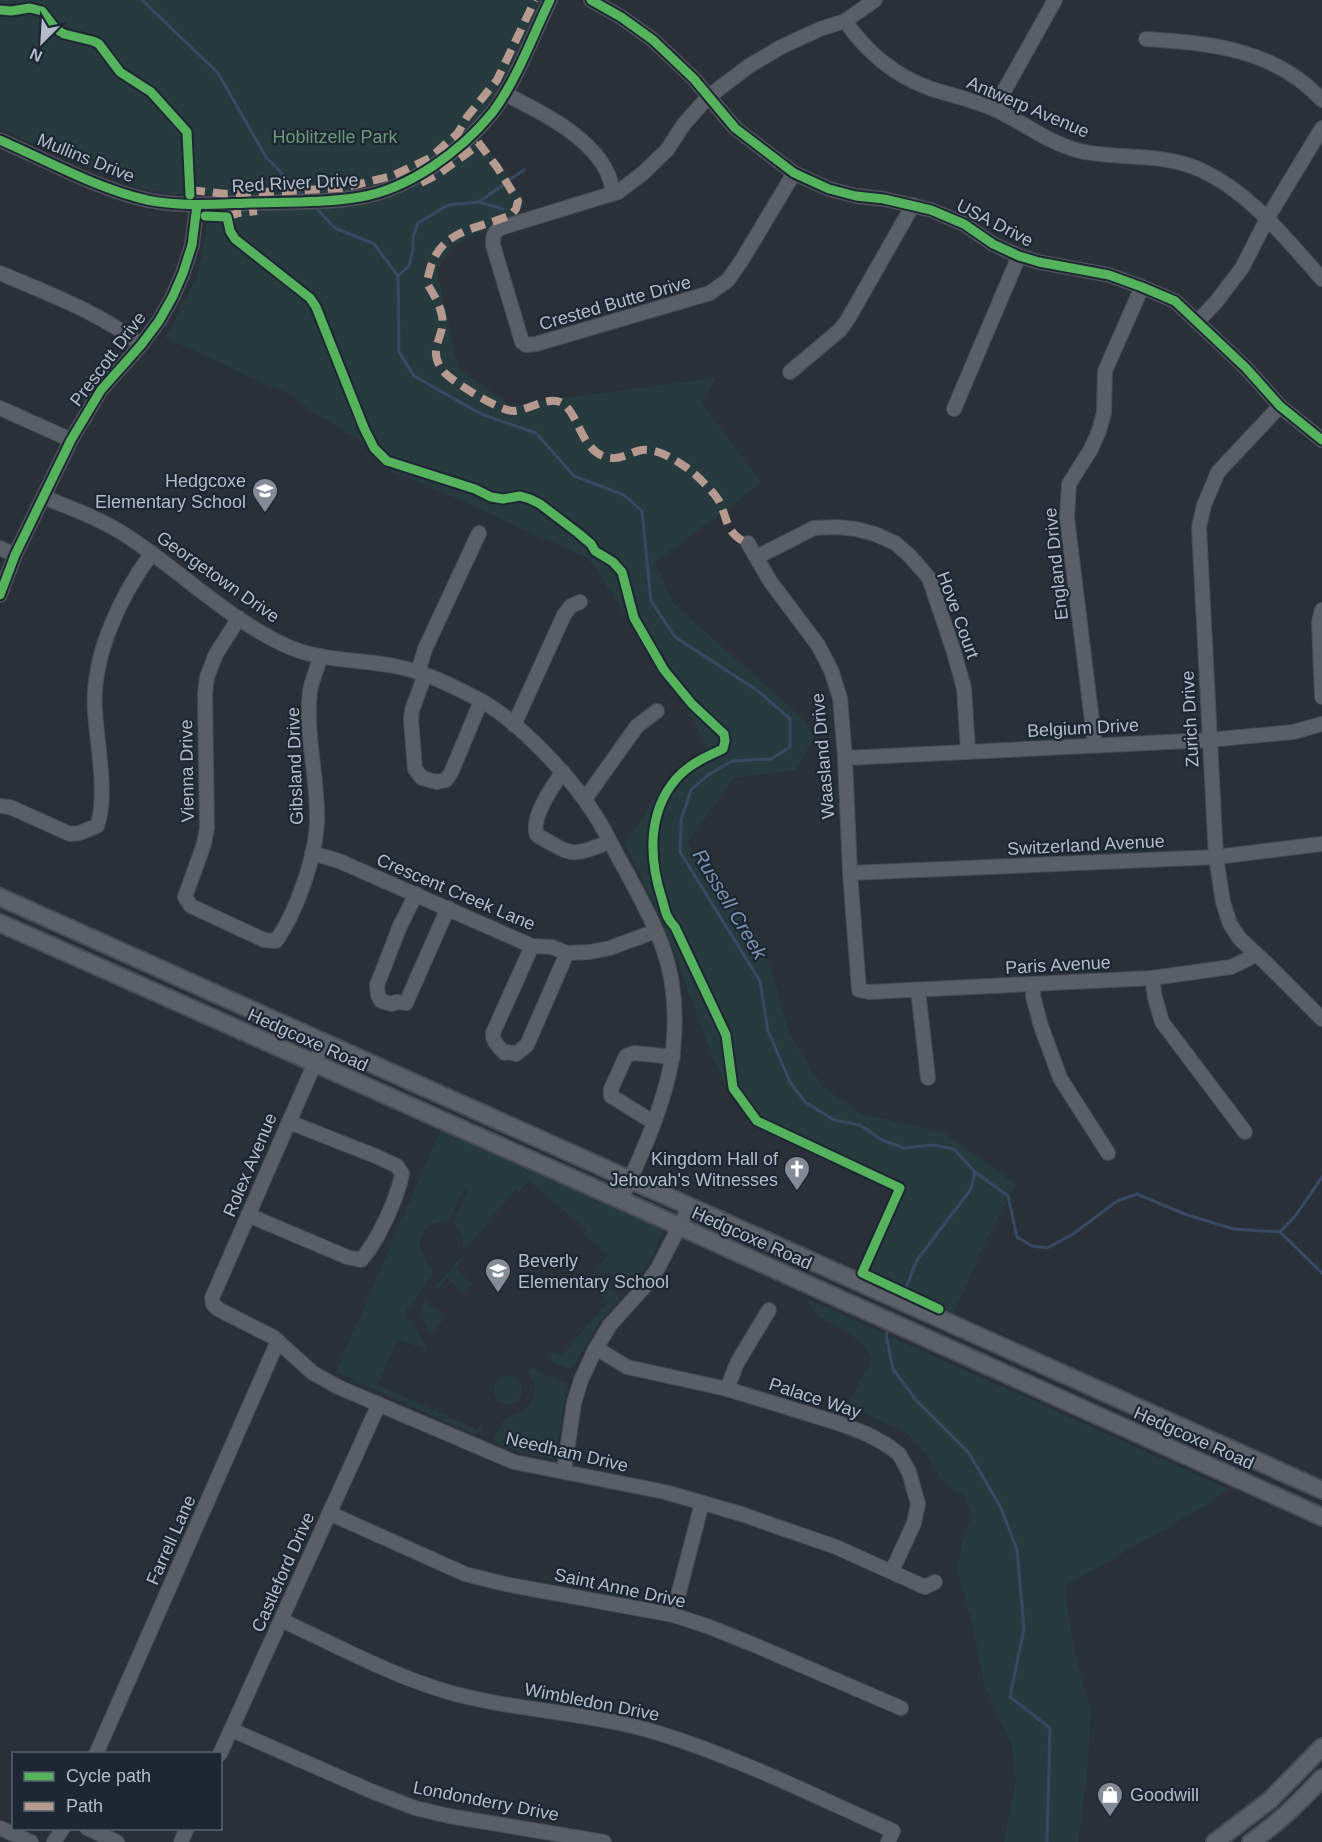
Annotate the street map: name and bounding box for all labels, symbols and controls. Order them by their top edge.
north arrow [12,12,72,72]
text: N [27,45,45,65]
street label: Antwerp Avenue [964,72,1092,142]
park label: Hoblitzelle Park [272,127,399,147]
street label: Mullins Drive [34,129,138,187]
street label: Red River Drive [231,170,359,196]
street label: USA Drive [953,195,1037,251]
street label: Crested Butte Drive [537,272,693,334]
street label: Prescott Drive [66,308,150,410]
place label: Hedgcoxe Elementary School [95,471,246,512]
school or university icon: Hedgcoxe Elementary School [250,476,280,514]
street label: England Drive [1040,507,1072,621]
street label: Georgetown Drive [153,527,283,627]
street label: Hove Court [933,569,983,661]
street label: Zurich Drive [1177,670,1203,768]
street label: Waasland Drive [808,692,838,820]
street label: Gibsland Drive [283,707,307,825]
street label: Belgium Drive [1027,715,1139,741]
street label: Vienna Drive [176,719,198,823]
street label: Switzerland Avenue [1007,831,1165,859]
water label: Russell Creek [689,845,772,964]
street label: Crescent Creek Lane [374,850,538,934]
street label: Paris Avenue [1005,952,1111,978]
street label: Hedgcoxe Road [245,1005,371,1075]
street label: Rolex Avenue [219,1110,281,1220]
place label: Kingdom Hall of Jehovah's Witnesses [609,1149,779,1190]
church icon: Kingdom Hall of Jehovah's Witnesses [782,1154,812,1192]
street label: Hedgcoxe Road [689,1203,815,1273]
place label: Beverly Elementary School [518,1251,669,1292]
school or university icon: Beverly Elementary School [483,1256,513,1294]
street label: Palace Way [767,1374,863,1422]
street label: Hedgcoxe Road [1131,1403,1257,1473]
street label: Needham Drive [504,1428,630,1476]
street label: Farrell Lane [142,1492,200,1588]
street label: Castleford Drive [248,1509,318,1635]
street label: Saint Anne Drive [552,1564,688,1612]
street label: Wimbledon Drive [523,1679,661,1725]
legend [12,1752,222,1830]
text: Cycle path [66,1766,151,1786]
street label: Londonderry Drive [411,1777,561,1825]
shop icon: Goodwill [1095,1780,1125,1818]
place label: Goodwill [1130,1785,1199,1805]
text: Path [66,1796,103,1816]

